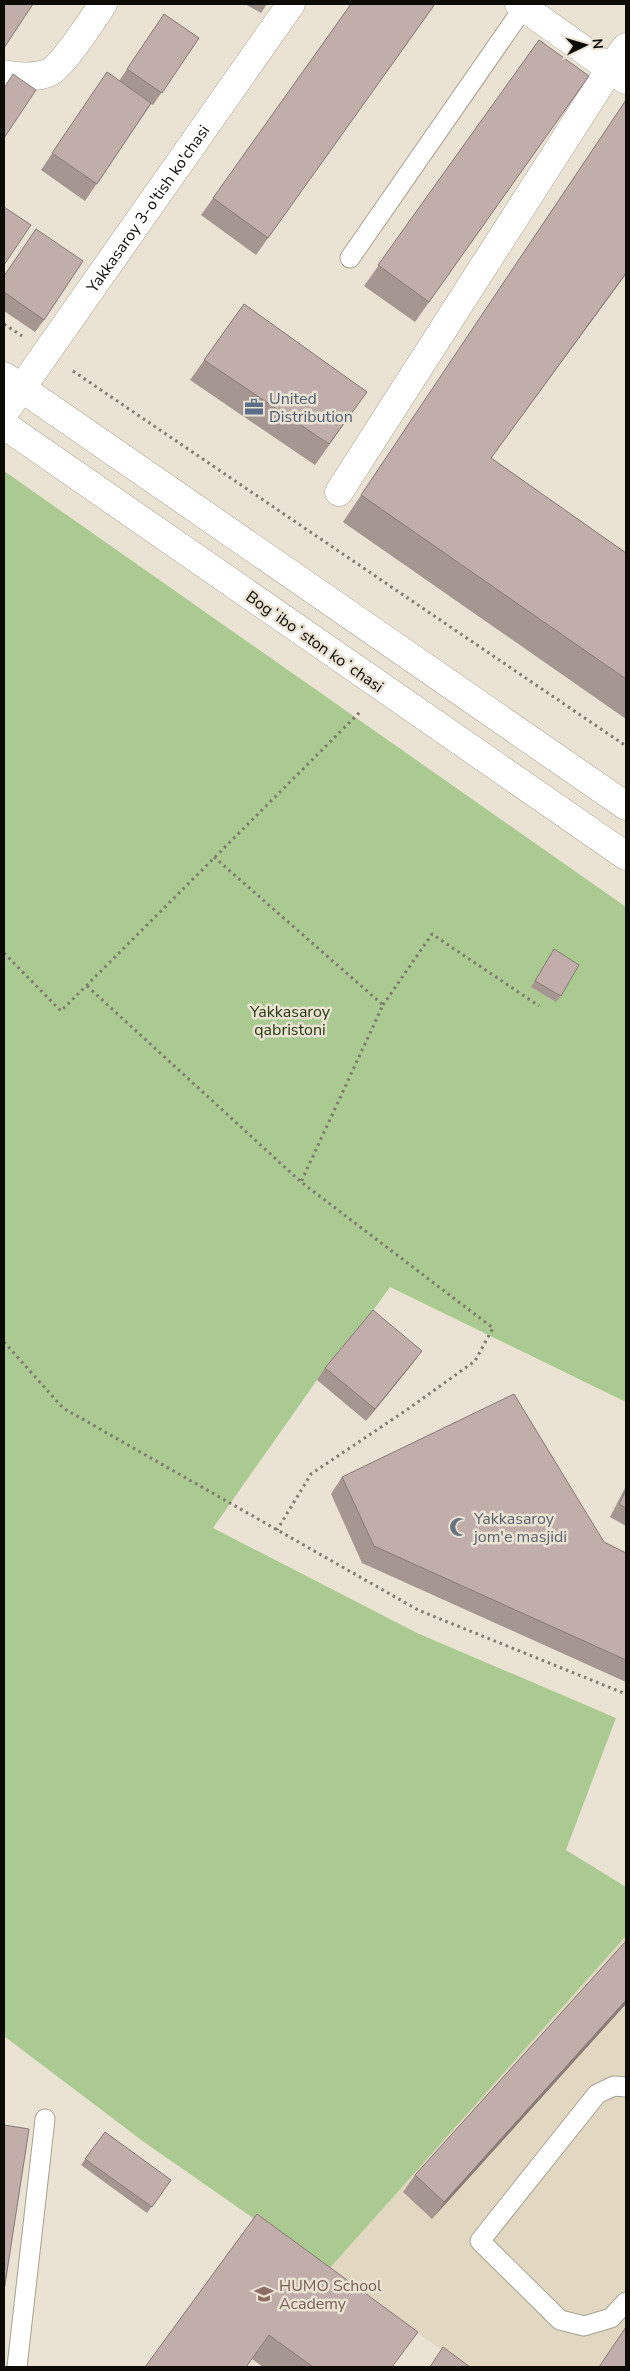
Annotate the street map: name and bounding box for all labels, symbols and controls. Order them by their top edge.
north arrow [560,20,610,70]
text: N [588,38,607,50]
street label: Yakkasaroy 3-o'tish ko'chasi [81,121,215,298]
place label: United Distribution [269,388,353,428]
office icon: United Distribution [243,396,265,418]
street label: Bogʻiboʻston koʻchasi [241,586,388,698]
park label: Yakkasaroy qabristoni [249,1001,331,1041]
place label: Yakkasaroy jom'e masjidi [473,1508,567,1548]
mosque icon: Yakkasaroy jom'e masjidi [448,1516,470,1538]
place label: HUMO School Academy [279,2275,382,2315]
school or university icon: HUMO School Academy [253,2283,275,2305]

